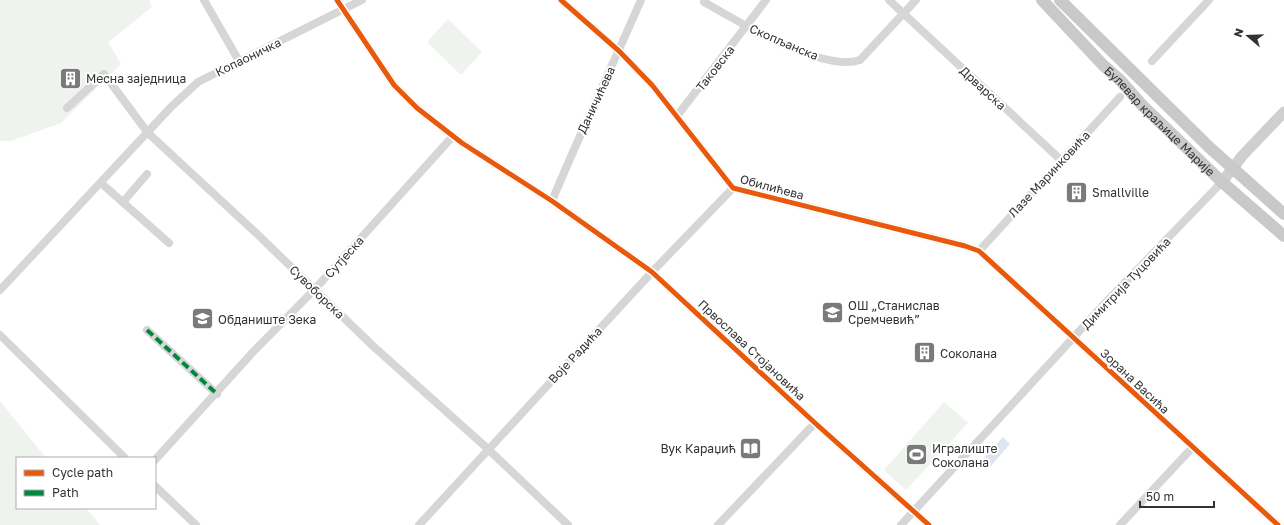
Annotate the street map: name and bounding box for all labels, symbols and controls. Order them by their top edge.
north arrow [1228,16,1268,56]
street label: Скопљанска [747,21,821,63]
text: N [1231,27,1246,39]
street label: Копаоничка [213,35,283,79]
street label: Таковска [693,42,737,94]
street label: Дрварска [957,63,1009,113]
street label: Булевар краљице Марије [1102,63,1218,179]
street label: Даничићева [574,64,618,136]
building icon: Месна заједница [58,65,84,91]
place label: Месна заједница [86,71,186,86]
street label: Лазе Маринковића [1005,128,1093,220]
street label: Обилићева [738,171,806,203]
building icon: Smallville [1063,179,1089,205]
place label: Smallville [1092,185,1149,200]
street label: Сутјеска [321,233,367,281]
street label: Димитрија Туцовића [1078,234,1174,332]
street label: Сувоборска [286,262,348,322]
street label: Првослава Стојановића [695,296,809,404]
place label: ОШ „Станислав Сремчевић” [848,298,940,327]
school or university icon: ОШ „Станислав Сремчевић” [820,299,846,325]
school or university icon: Обданиште Зека [189,306,215,332]
place label: Обданиште Зека [218,312,316,327]
street label: Воје Радића [545,324,605,386]
building icon: Соколана [911,340,937,366]
street label: Зорана Васића [1097,345,1173,417]
place label: Соколана [940,346,997,361]
library icon: Вук Караџић [738,435,764,461]
place label: Вук Караџић [660,441,736,456]
place label: Игралиште Соколана [932,441,998,470]
sports icon: Игралиште Соколана [904,442,930,468]
legend [16,457,156,509]
text: Cycle path [52,465,113,480]
scale bar [1140,483,1214,509]
text: Path [52,485,79,500]
text: 50 m [1146,489,1174,504]

